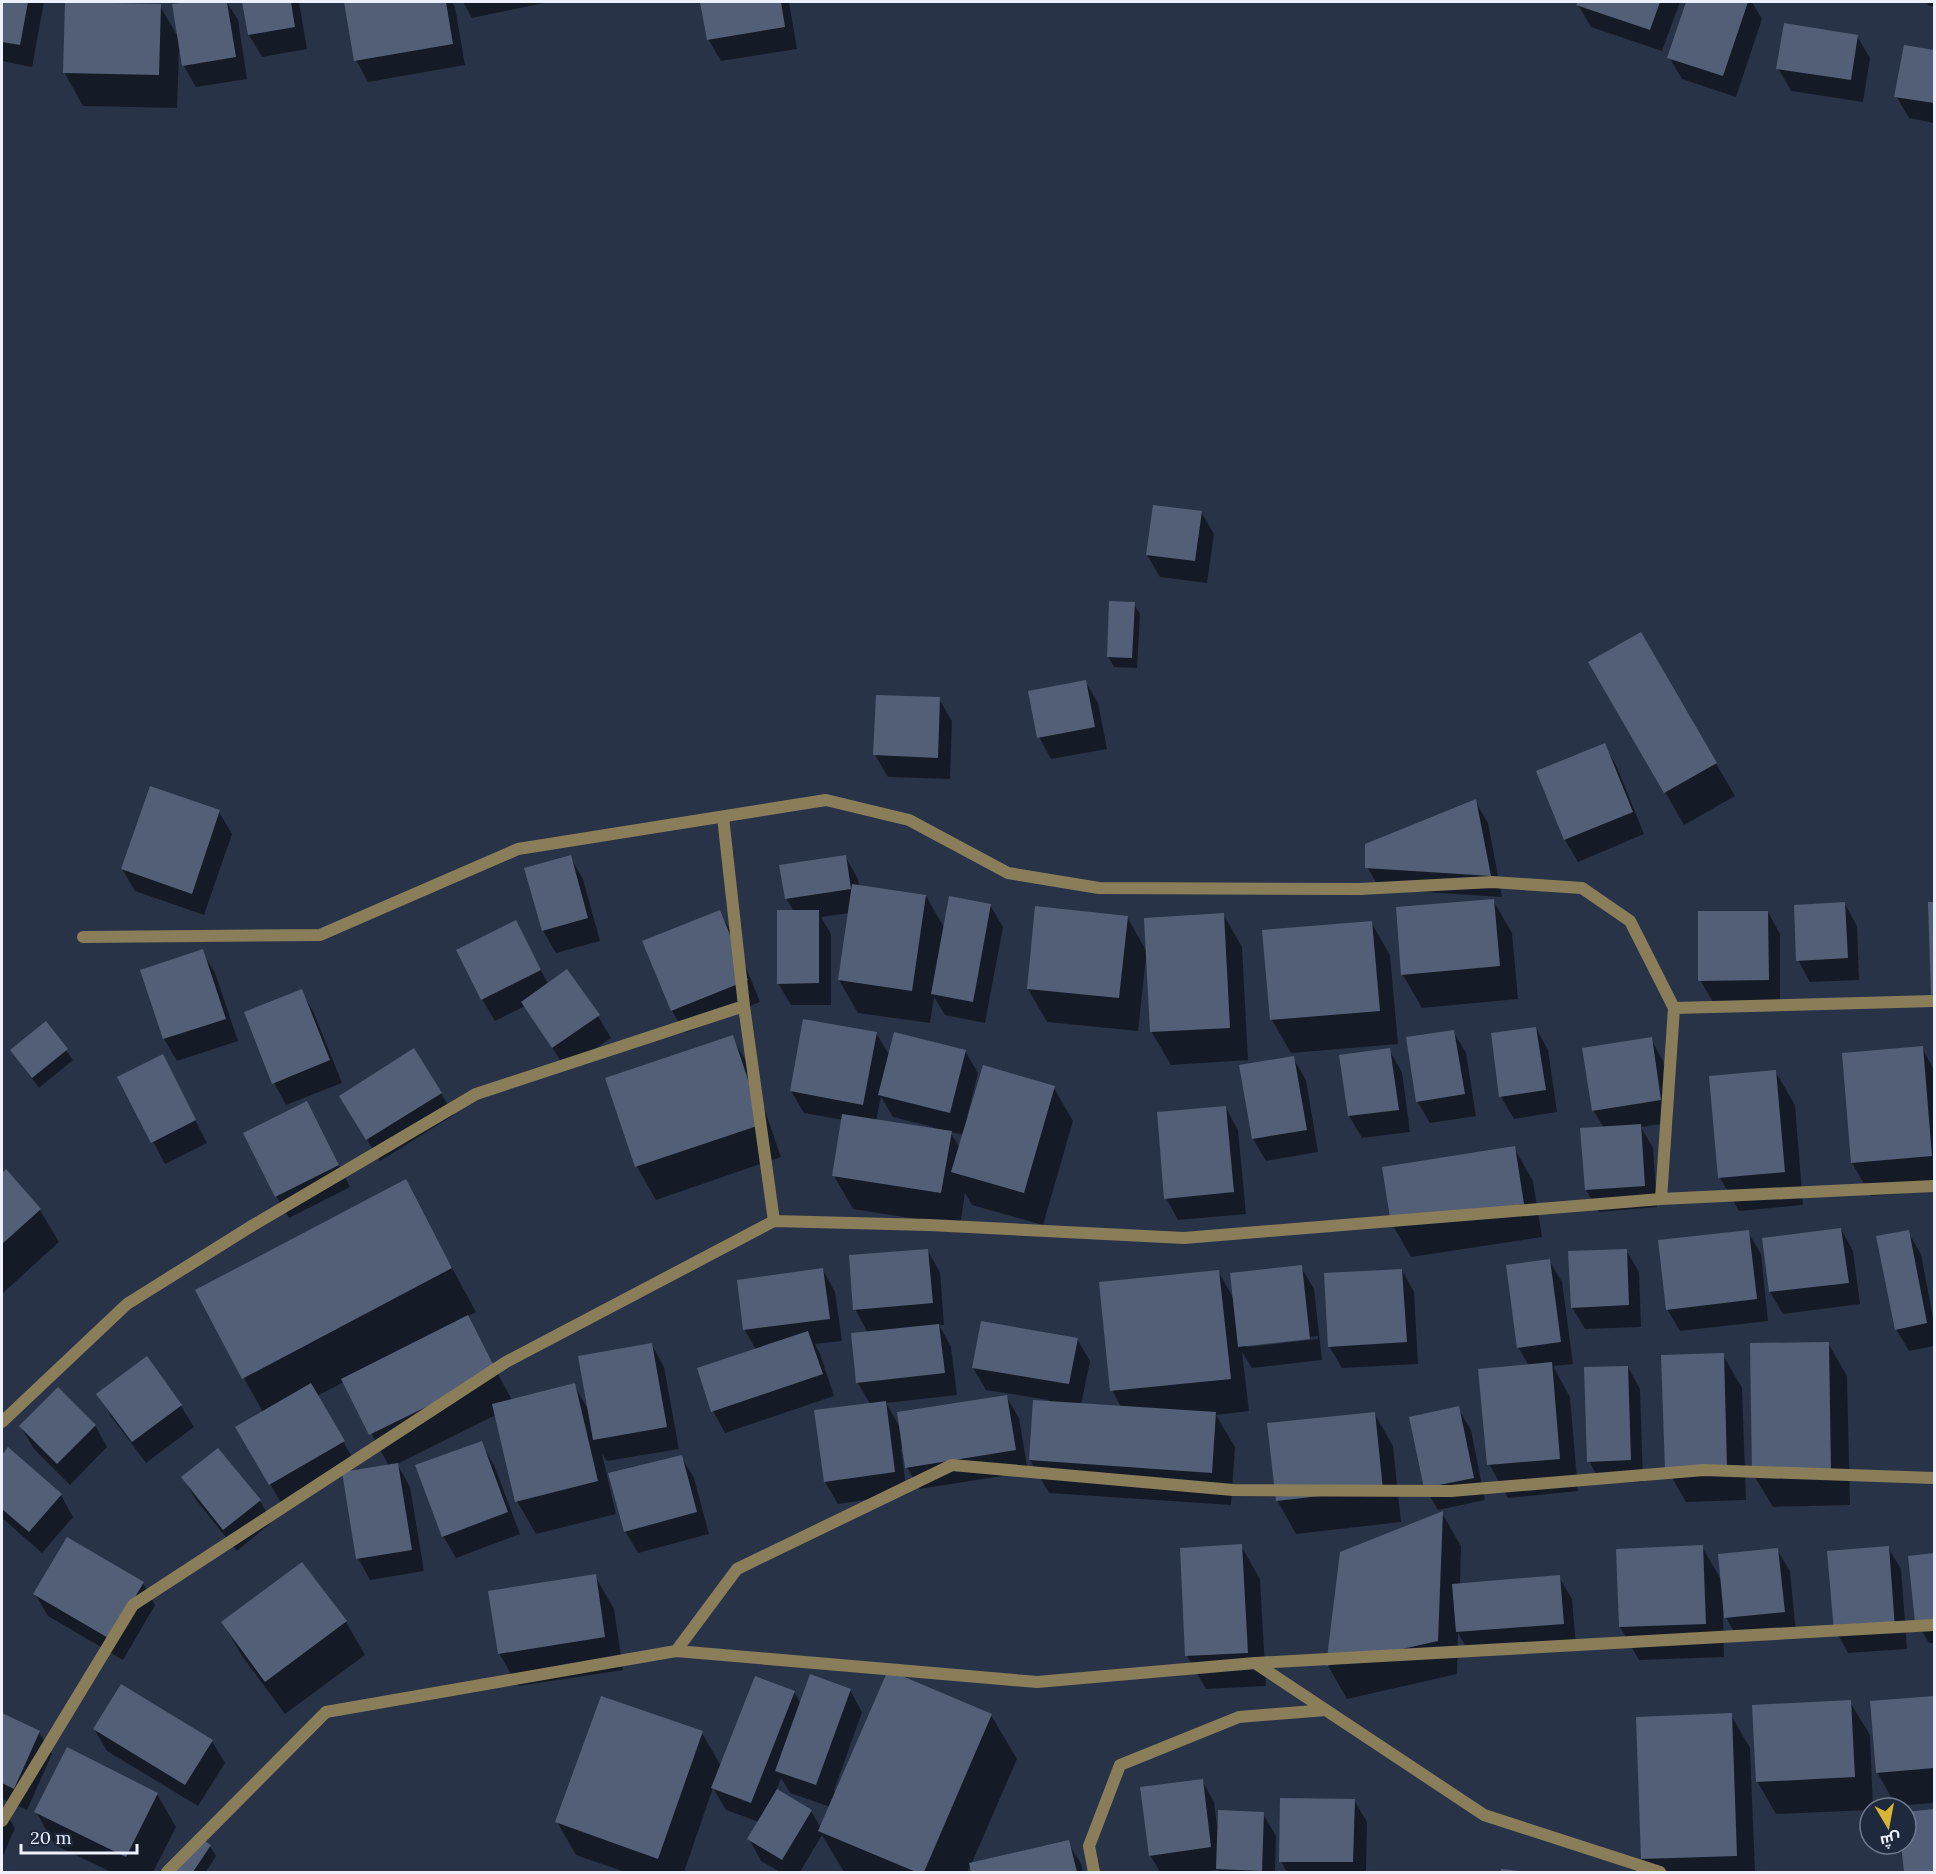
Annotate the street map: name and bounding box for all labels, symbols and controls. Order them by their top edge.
north arrow [1858,1796,1918,1856]
scale bar [21,1817,136,1855]
text: 20 m [30,1826,72,1849]
text: ش [1879,1829,1902,1852]

